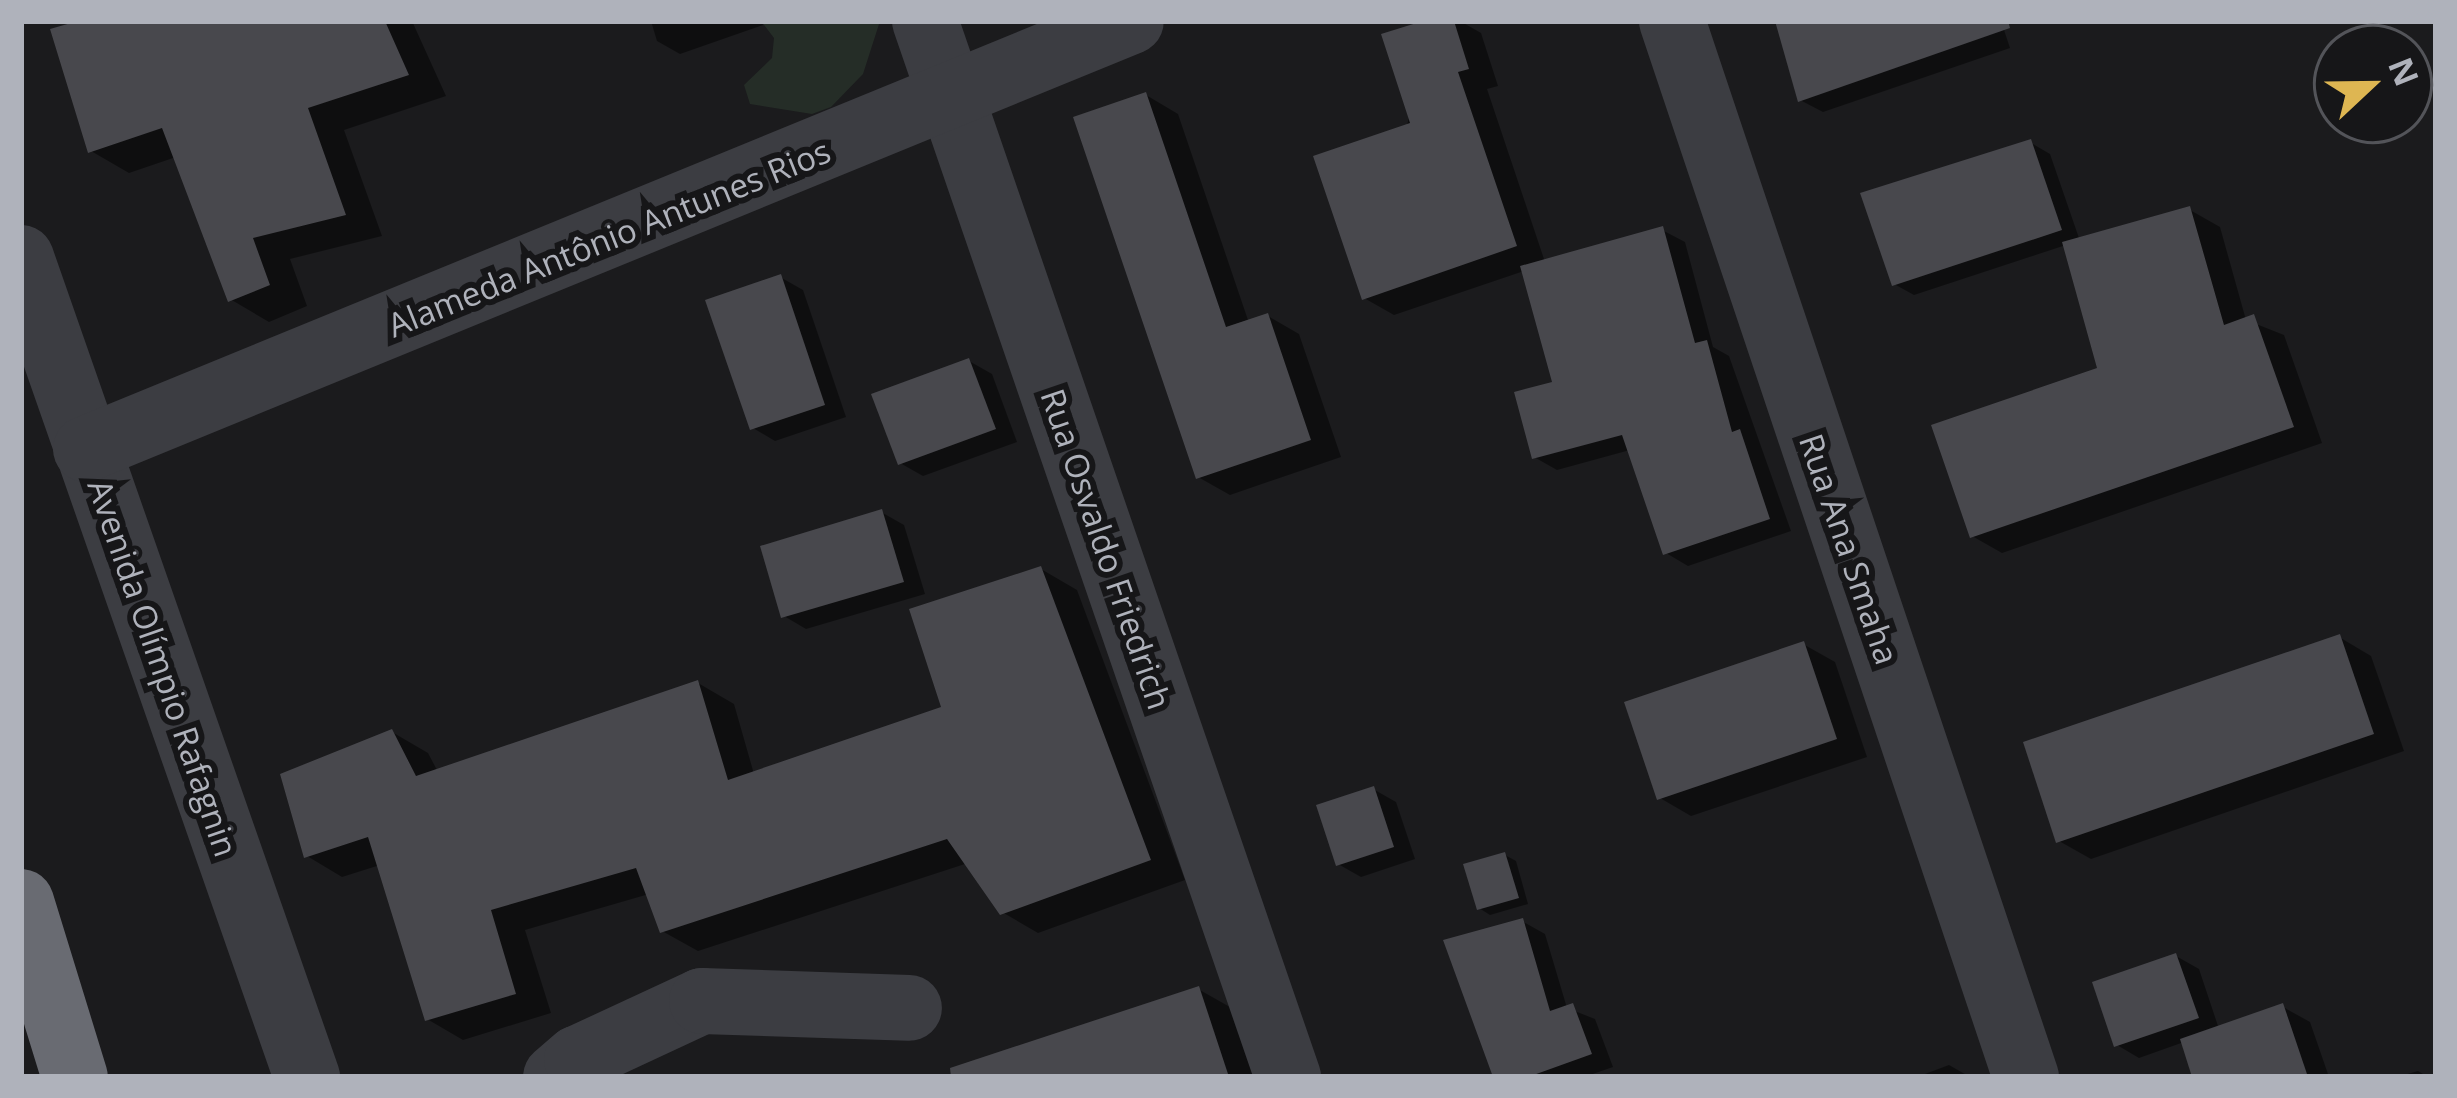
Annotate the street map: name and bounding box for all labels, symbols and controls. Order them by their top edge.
north arrow [2313,24,2433,144]
text: N [2378,51,2430,92]
street label: Alameda Antônio Antunes Rios [382,131,836,345]
street label: Rua Osvaldo Friedrich [1033,384,1179,714]
street label: Rua Ana Smaha [1791,429,1907,669]
street label: Avenida Olímpio Rafagnin [80,474,246,862]

